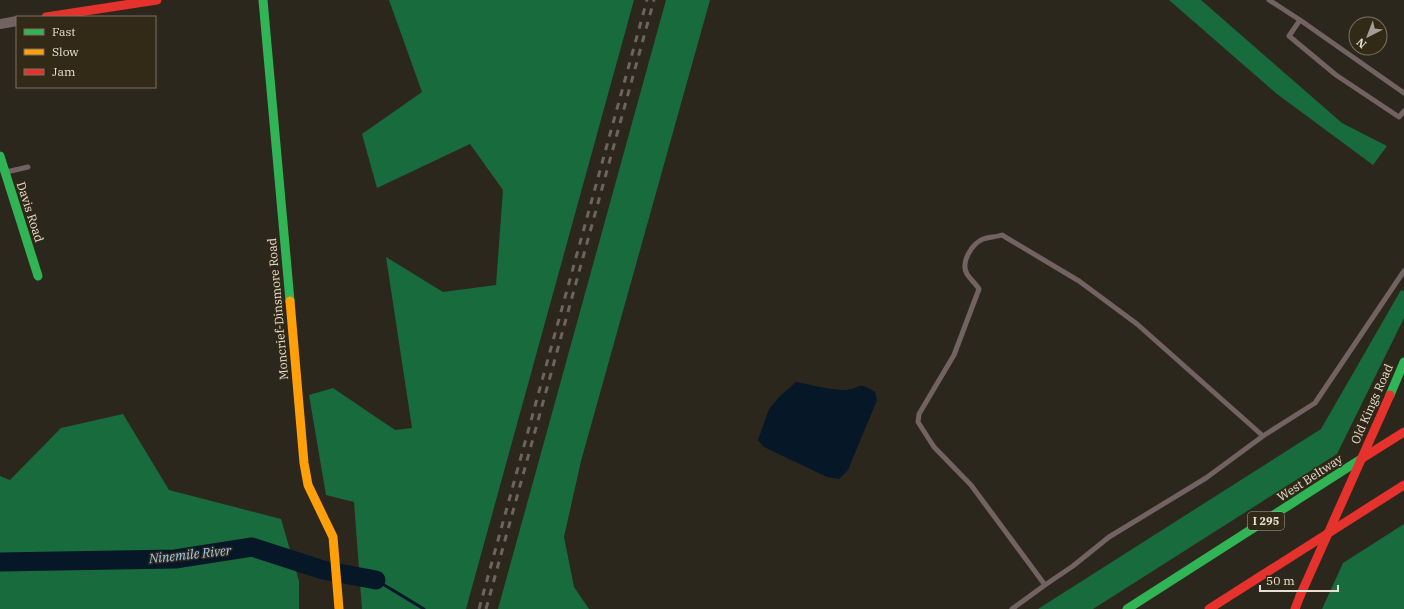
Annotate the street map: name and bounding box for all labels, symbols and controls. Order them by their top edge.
legend [16,16,156,88]
north arrow [1348,16,1388,56]
text: Fast [52,24,76,39]
text: N [1353,35,1369,52]
text: Slow [52,44,79,59]
text: Jam [52,64,76,79]
street label: Davis Road [14,180,47,244]
street label: Moncrief-Dinsmore Road [264,238,291,381]
street label: Old Kings Road [1347,361,1396,446]
street label: West Beltway [1274,451,1346,504]
road number: I 295 [1248,512,1284,530]
water label: Ninemile River [147,542,232,567]
scale bar [1260,567,1338,593]
text: 50 m [1266,573,1295,588]

